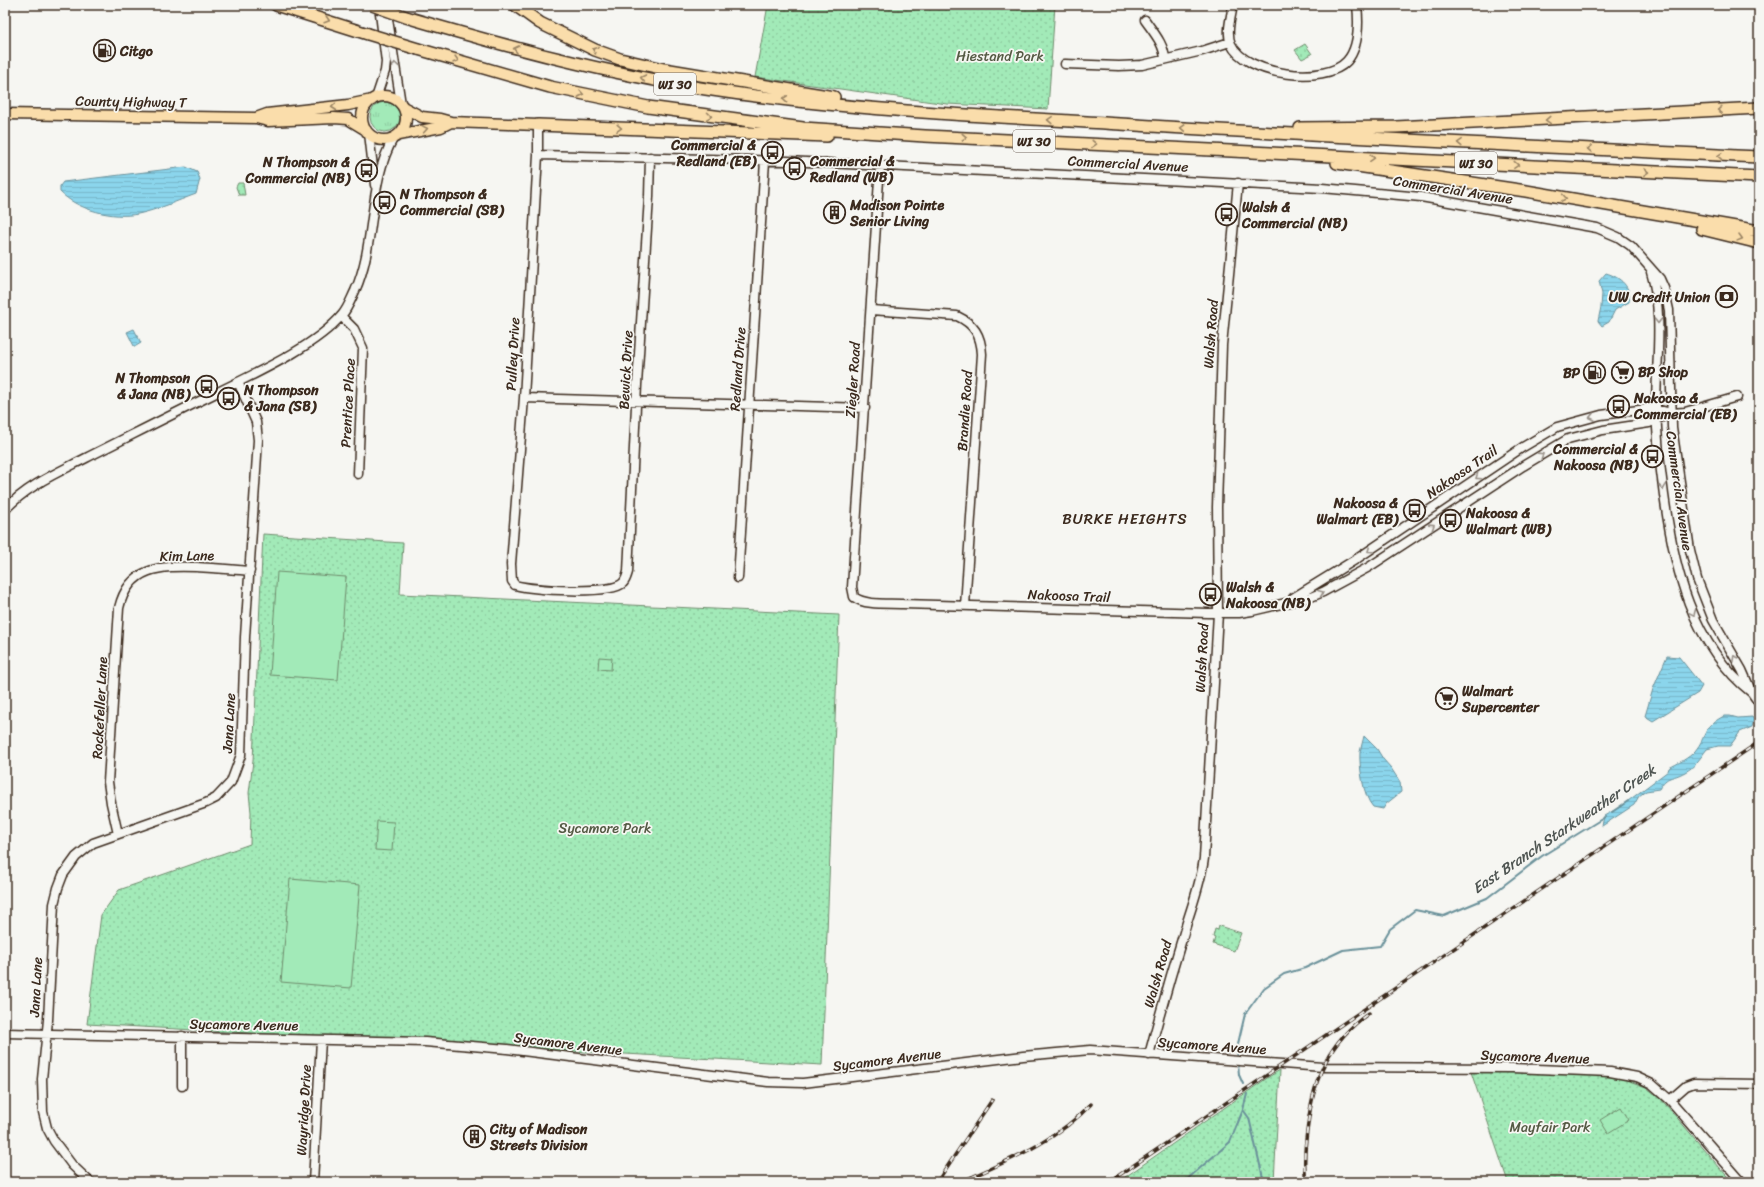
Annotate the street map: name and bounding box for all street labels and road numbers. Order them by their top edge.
road number: WI 30 [654,73,696,95]
street label: County Highway T [75,89,188,115]
road number: WI 30 [1013,130,1055,152]
street label: Commercial Avenue [1067,148,1189,180]
road number: WI 30 [1455,152,1497,174]
street label: Commercial Avenue [1391,168,1515,212]
street label: Walsh Road [1196,297,1226,369]
street label: Pulley Drive [499,317,527,391]
street label: Redland Drive [723,326,753,412]
street label: Bewick Drive [611,330,641,410]
street label: Ziegler Road [838,340,868,419]
street label: Prentice Place [333,358,363,448]
street label: Brandie Road [950,368,980,452]
street label: Commercial Avenue [1658,429,1700,553]
street label: Nakoosa Trail [1421,438,1504,506]
street label: Kim Lane [160,543,215,569]
street label: Nakoosa Trail [1027,582,1112,610]
street label: Walsh Road [1188,621,1216,693]
street label: Rockefeller Lane [85,656,115,760]
street label: Jana Lane [215,692,243,755]
street label: Walsh Road [1136,936,1180,1011]
street label: Jana Lane [22,956,50,1019]
street label: Sycamore Avenue [189,1012,299,1038]
street label: Sycamore Avenue [512,1025,624,1063]
street label: Sycamore Avenue [1157,1030,1267,1062]
street label: Sycamore Avenue [831,1041,943,1079]
street label: Sycamore Avenue [1480,1043,1590,1071]
street label: Wayridge Drive [289,1064,319,1156]

